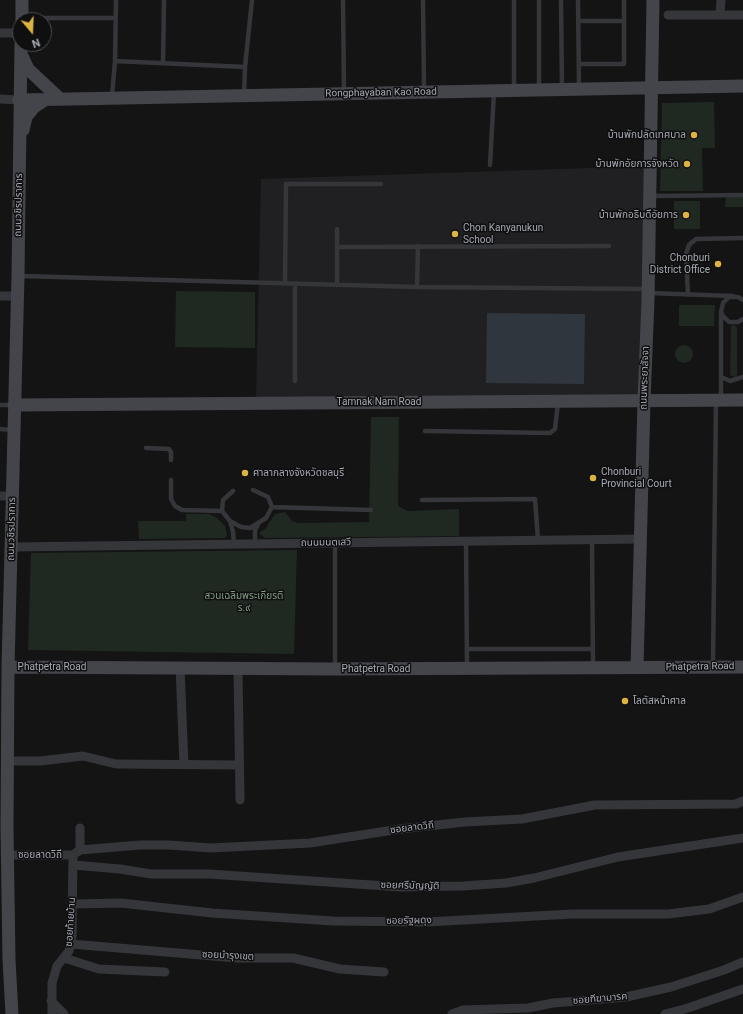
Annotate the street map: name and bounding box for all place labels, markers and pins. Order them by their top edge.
place label: บ้านพักปลัดเทศบาล [608,129,686,141]
marker: บ้านพักปลัดเทศบาล [689,130,699,140]
place label: บ้านพักอัยการจังหวัด [596,158,679,170]
marker: บ้านพักอัยการจังหวัด [682,159,692,169]
place label: บ้านพักอธิบดีอัยการ [599,209,678,221]
marker: บ้านพักอธิบดีอัยการ [681,210,691,220]
place label: Chon Kanyanukun School [463,222,543,246]
marker: Chon Kanyanukun School [450,229,460,239]
place label: Chonburi District Office [650,252,710,276]
marker: Chonburi District Office [713,259,723,269]
place label: Chonburi Provincial Court [601,466,672,490]
place label: ศาลากลางจังหวัดชลบุรี [253,467,344,479]
marker: ศาลากลางจังหวัดชลบุรี [240,468,250,478]
marker: Chonburi Provincial Court [588,473,598,483]
place label: โลตัสหน้าศาล [633,695,686,707]
marker: โลตัสหน้าศาล [620,696,630,706]

